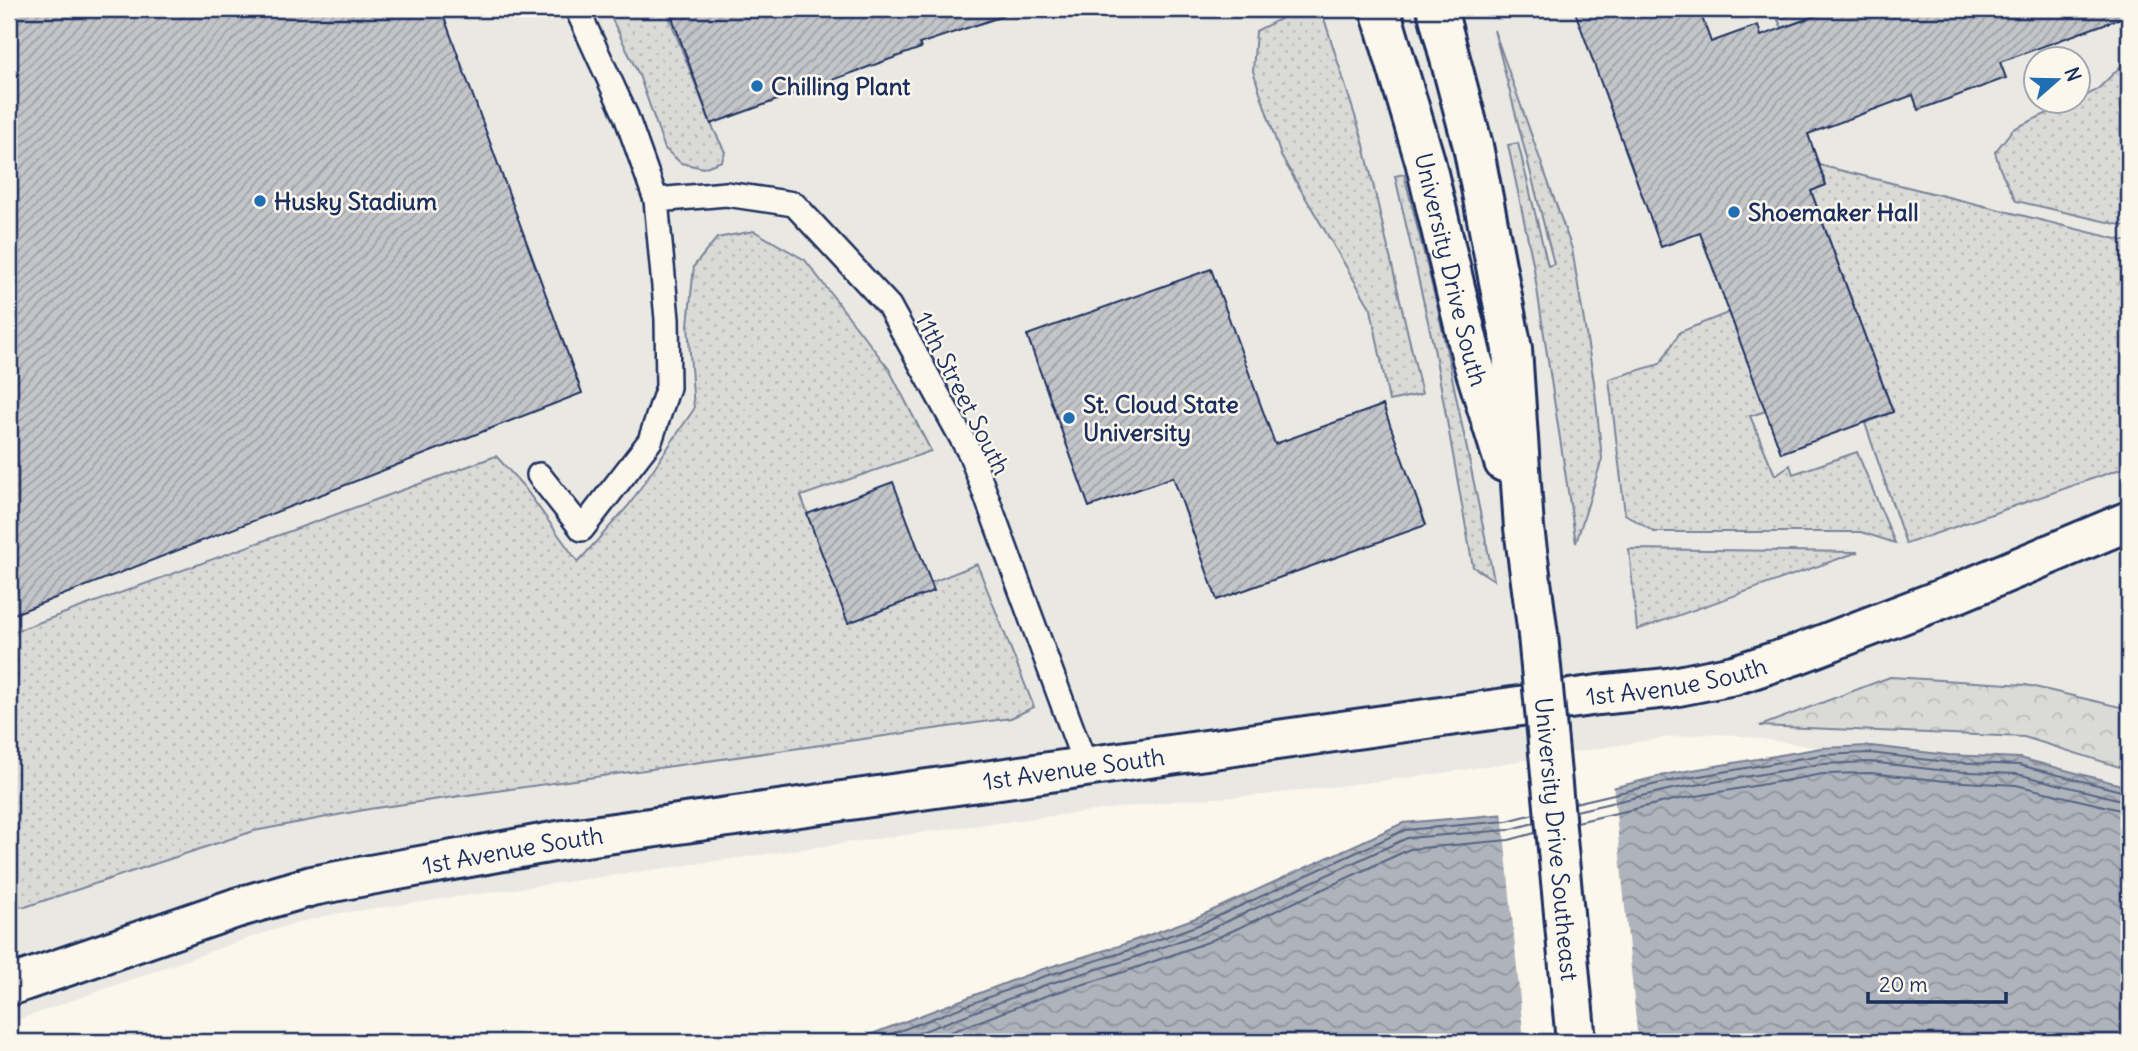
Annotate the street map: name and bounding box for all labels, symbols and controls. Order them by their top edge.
north arrow [2022,46,2092,116]
text: N [2059,64,2086,84]
place label: Chilling Plant [771,71,911,101]
marker: Chilling Plant [749,78,765,94]
street label: University Drive South [1409,150,1494,390]
place label: Husky Stadium [274,186,437,216]
marker: Husky Stadium [252,193,268,209]
place label: Shoemaker Hall [1748,197,1919,227]
marker: Shoemaker Hall [1726,204,1742,220]
street label: 11th Street South [909,306,1017,480]
place label: St. Cloud State University [1083,389,1239,447]
marker: St. Cloud State University [1061,410,1077,426]
street label: 1st Avenue South [1584,650,1771,712]
street label: University Drive Southeast [1529,696,1585,982]
street label: 1st Avenue South [981,741,1167,796]
street label: 1st Avenue South [420,820,605,880]
scale bar [1868,960,2007,1004]
text: 20 m [1879,971,1928,998]

